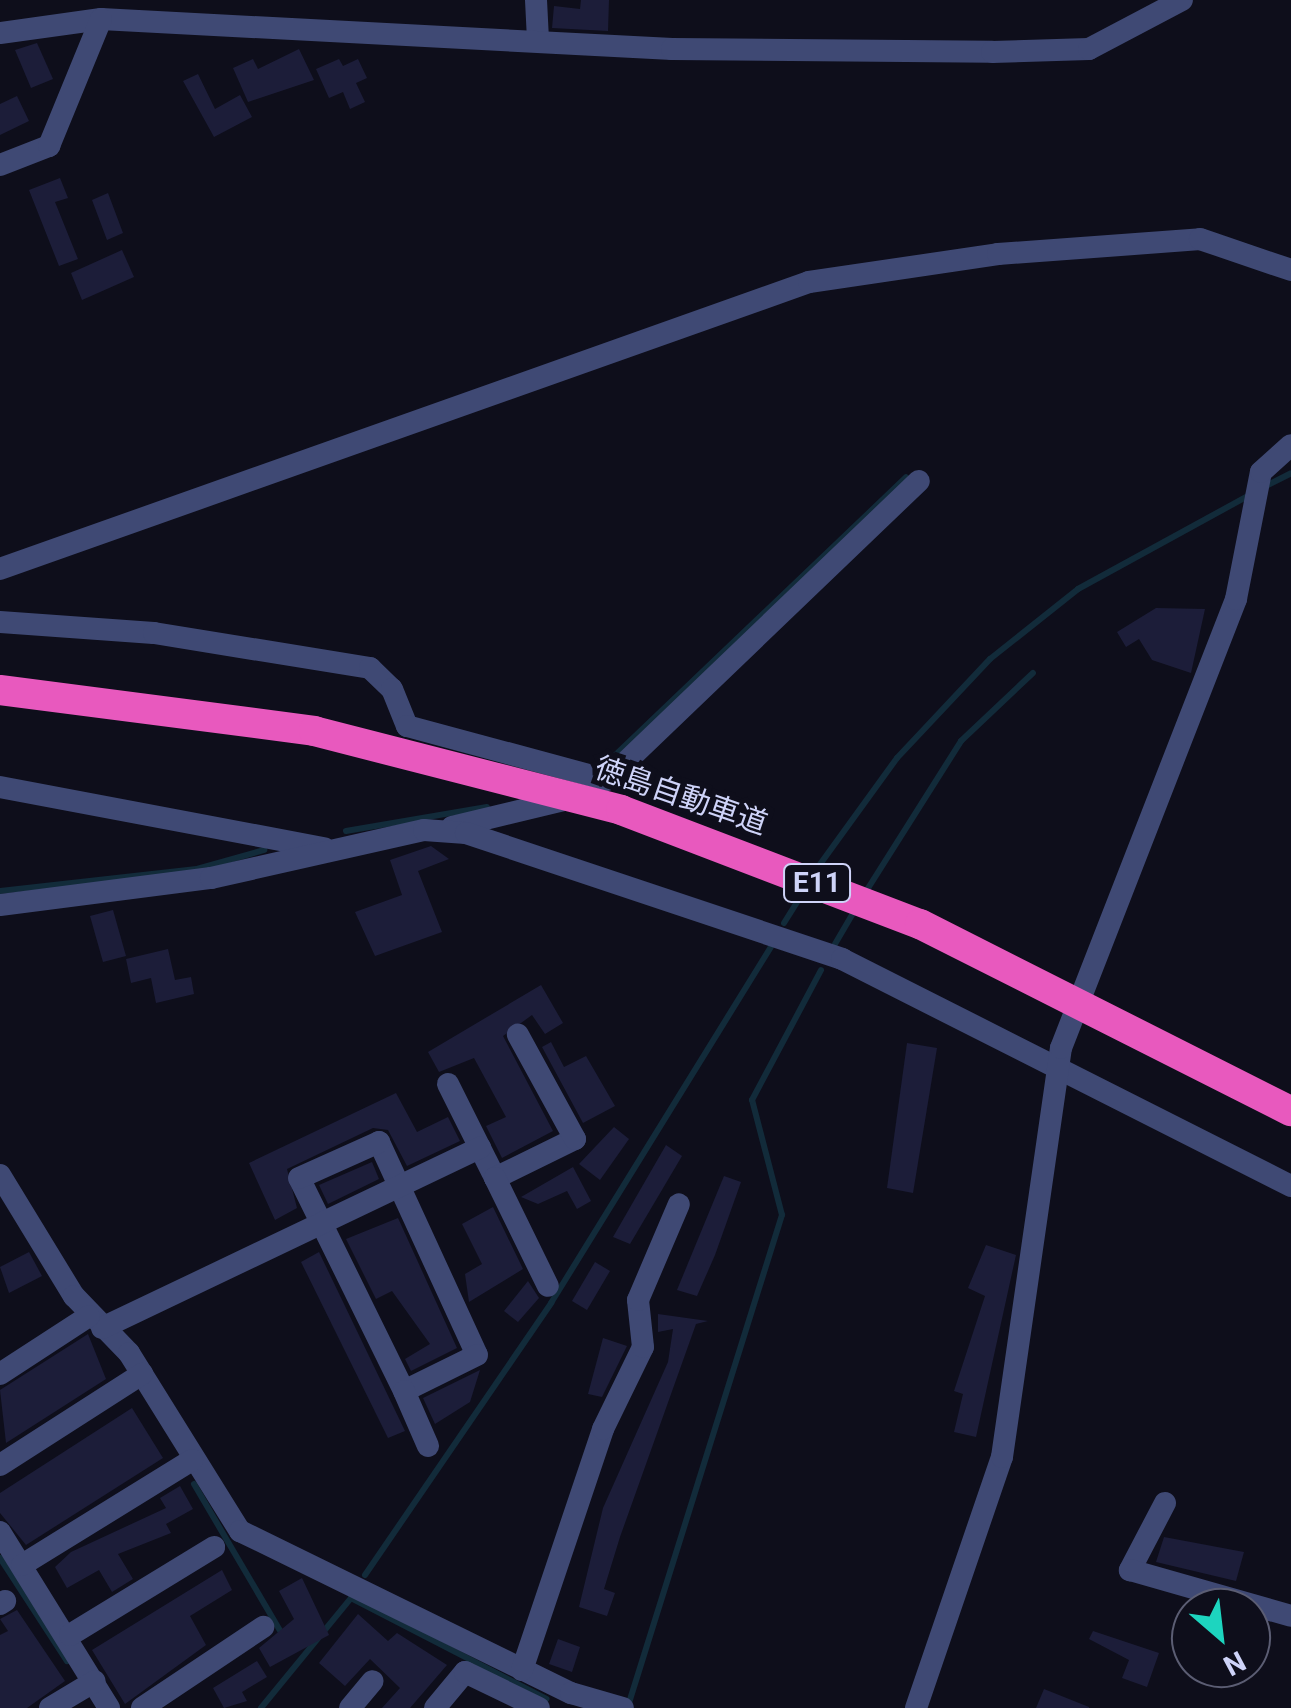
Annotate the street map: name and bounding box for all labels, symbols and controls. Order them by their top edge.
street label: 徳島自動車道 [590,750,772,842]
road number: E11 [782,860,852,906]
north arrow [1171,1588,1271,1688]
text: N [1218,1644,1251,1682]

